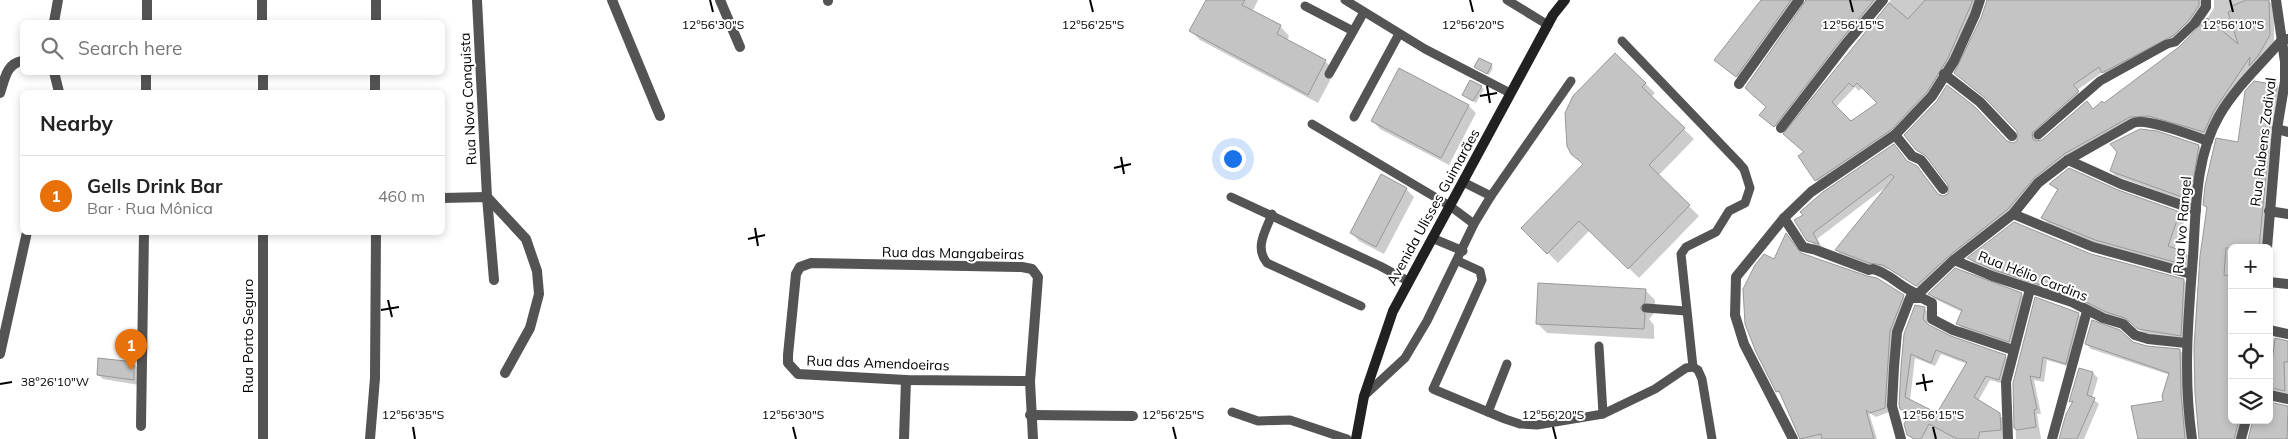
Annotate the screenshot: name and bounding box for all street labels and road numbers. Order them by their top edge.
street label: Rua Nova Conquista [456,32,480,166]
street label: Rua Rubens Zadival [2246,77,2280,207]
street label: Avenida Ulisses Guimarães [1382,126,1484,288]
street label: Rua Ivo Rangel [2169,175,2195,275]
street label: Rua das Mangabeiras [882,243,1024,263]
street label: Rua Hélio Cardins [1976,247,2090,305]
street label: Rua Porto Seguro [239,279,257,393]
street label: Rua das Amendoeiras [806,352,950,374]

